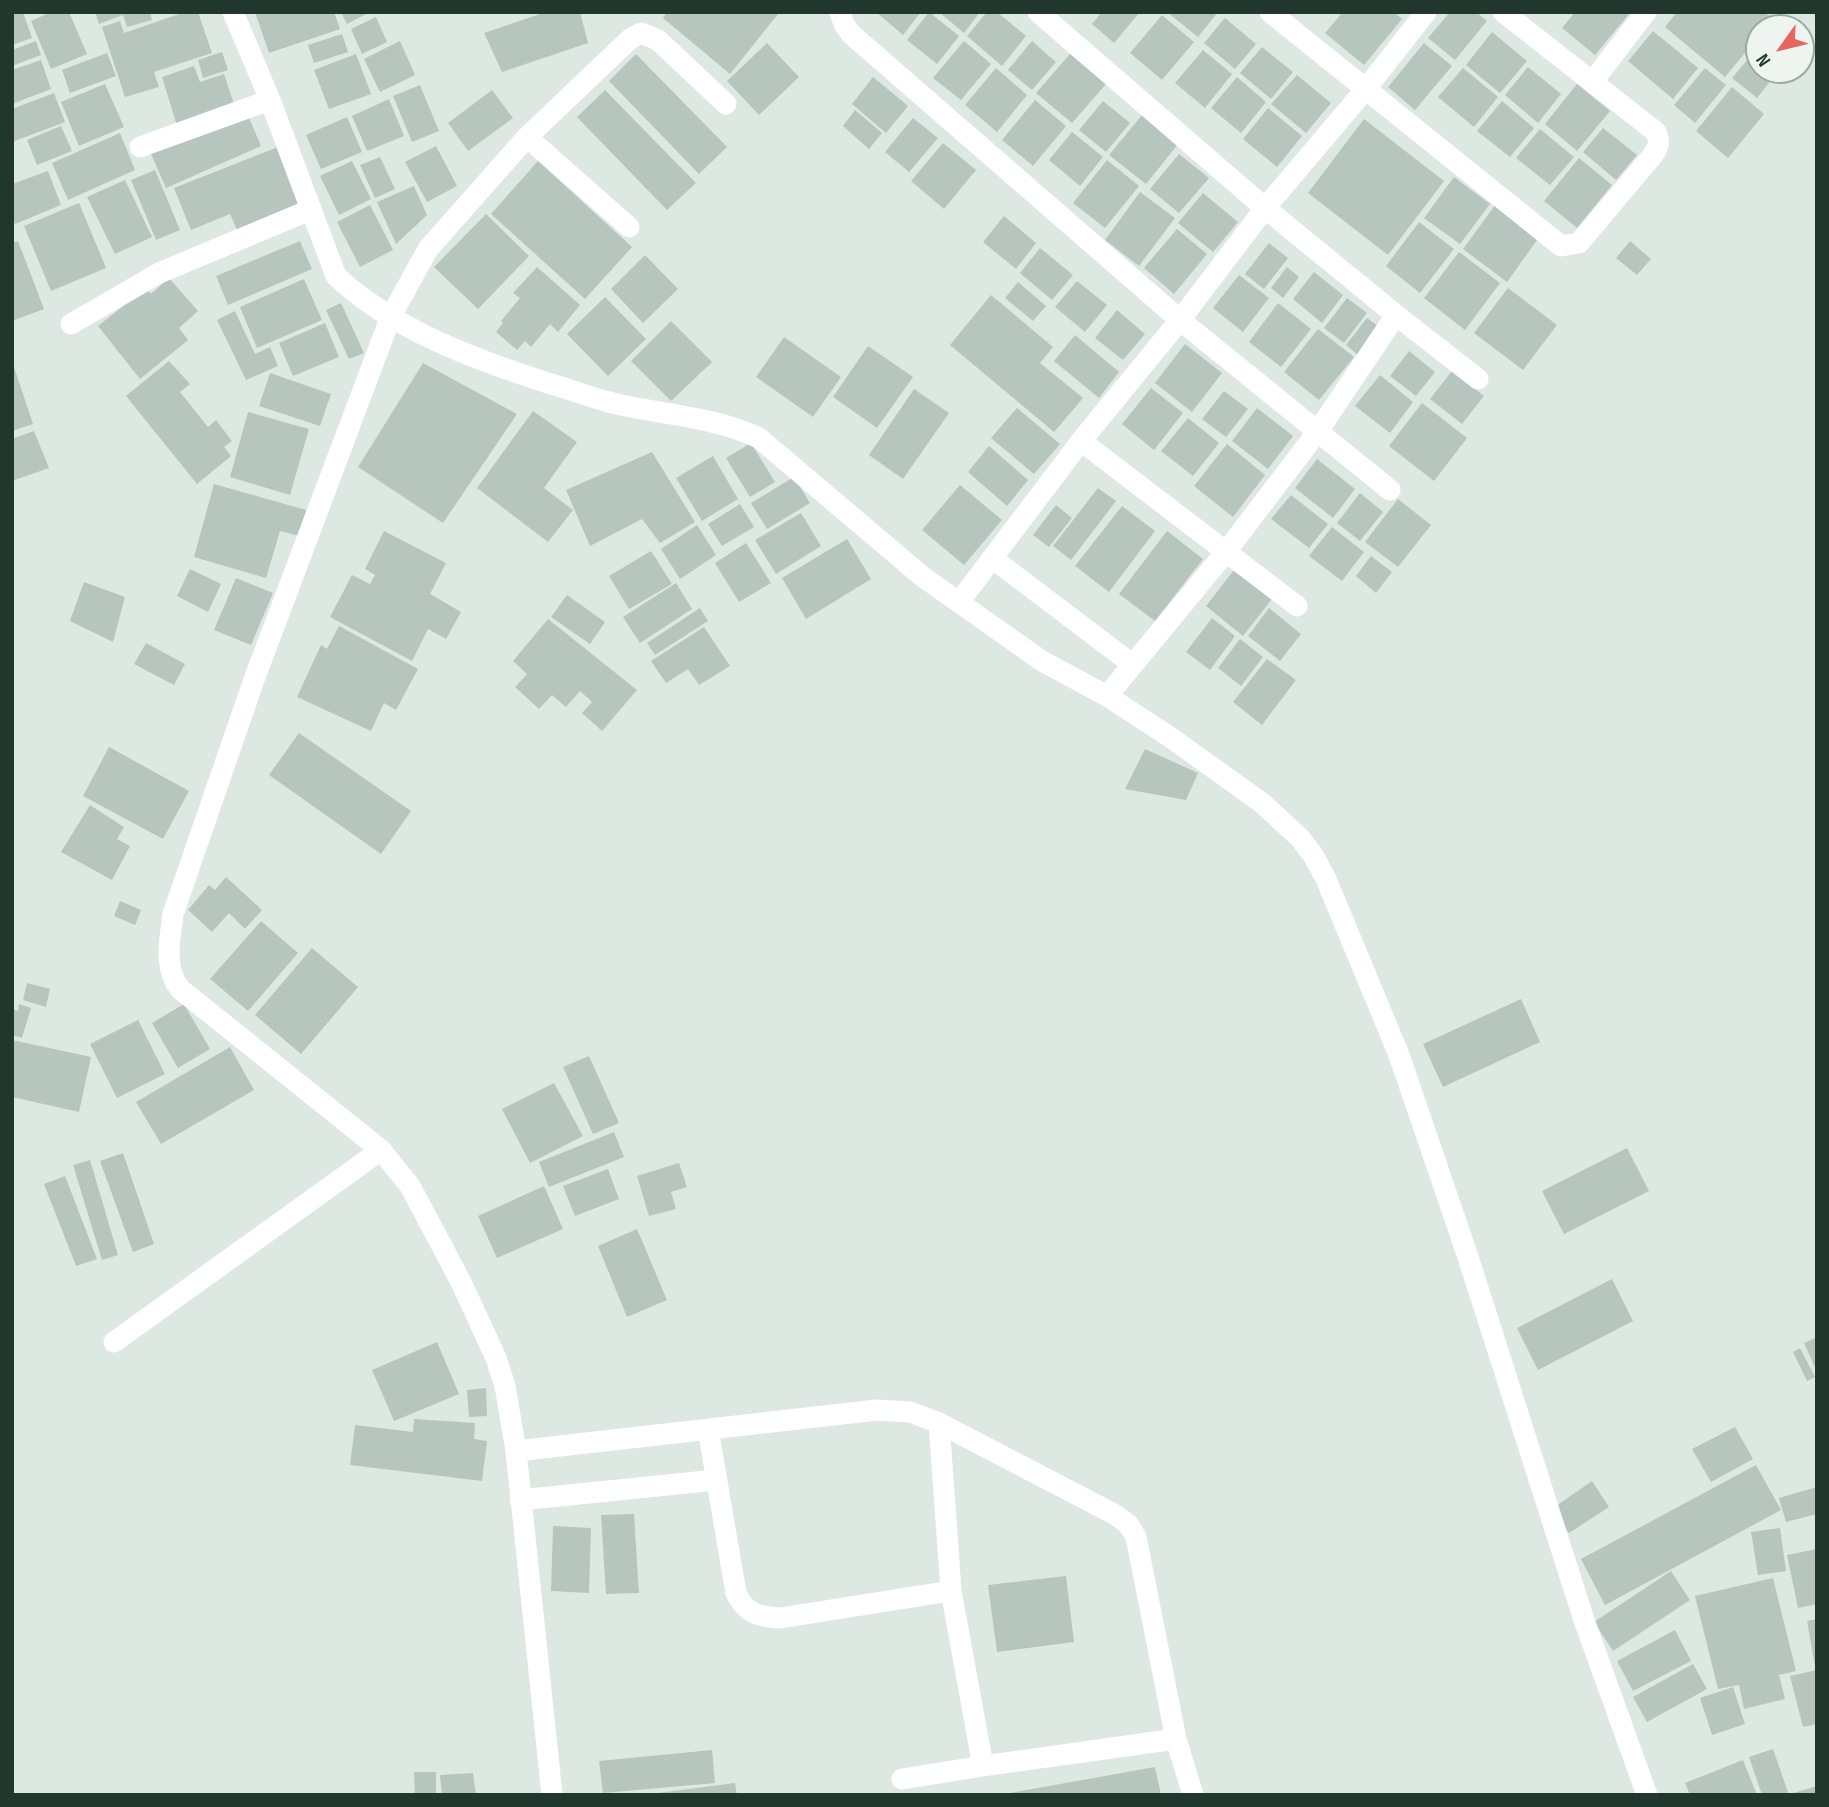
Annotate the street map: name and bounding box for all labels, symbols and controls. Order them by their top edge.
north arrow [1745,14,1815,84]
text: N [1751,49,1776,71]

